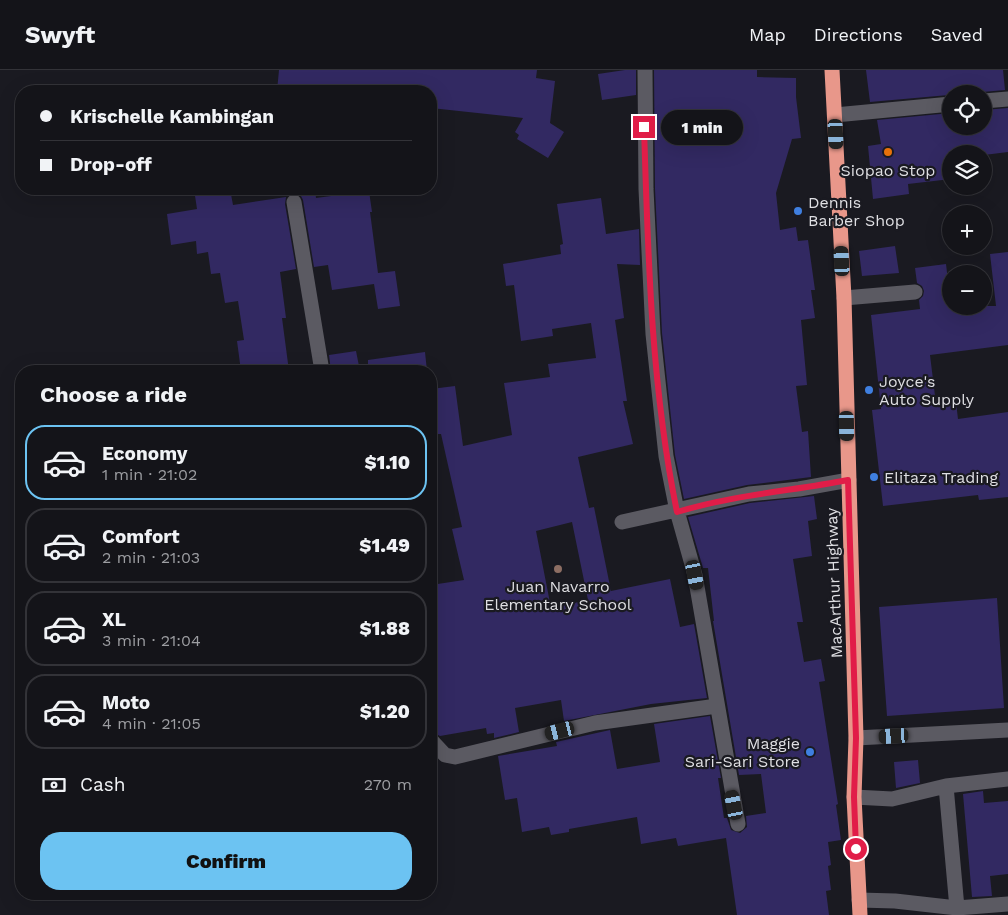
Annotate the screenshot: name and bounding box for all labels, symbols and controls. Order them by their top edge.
text: Swyft [25,21,95,49]
text: Map [749,24,786,45]
text: Directions [814,24,903,45]
text: Saved [931,24,983,45]
map controls [942,85,992,315]
button: locate [942,85,992,135]
text: Krischelle Kambingan [70,105,274,128]
callout: 1 min [662,110,744,144]
route end [633,116,655,138]
text: 1 min [681,118,723,137]
car [827,119,844,149]
button: layers [942,145,992,195]
marker: Siopao Stop [882,146,894,158]
text: Drop-off [70,153,152,176]
place label: Siopao Stop [841,161,935,180]
place label: Dennis Barber Shop [808,193,905,230]
marker: Dennis Barber Shop [792,205,804,217]
button: + [942,205,992,255]
car [833,246,850,276]
button: − [942,265,992,315]
place label: Joyce's Auto Supply [879,372,975,409]
text: Choose a ride [40,382,187,407]
marker: Joyce's Auto Supply [863,384,875,396]
car [839,411,854,441]
icon: car [42,440,87,485]
text: Economy [102,442,187,465]
text: $1.10 [365,451,410,474]
text: 1 min · 21:02 [102,465,197,484]
place label: Elitaza Trading [884,468,998,487]
marker: Elitaza Trading [868,471,880,483]
street label: MacArthur Highway [822,507,846,659]
icon: car [42,523,87,568]
text: Comfort [102,525,180,548]
text: $1.49 [359,534,410,557]
text: 2 min · 21:03 [102,548,200,567]
car [684,559,705,591]
marker: Juan Navarro Elementary School [552,563,564,575]
place label: Juan Navarro Elementary School [484,577,632,614]
icon: car [42,606,87,651]
text: XL [102,608,126,631]
text: $1.88 [360,617,410,640]
text: 3 min · 21:04 [102,631,201,650]
icon: car [42,689,87,734]
text: Moto [102,691,150,714]
text: $1.20 [360,700,410,723]
text: 4 min · 21:05 [102,714,201,733]
car [543,720,576,742]
car [878,728,909,744]
place label: Maggie Sari-Sari Store [685,734,800,771]
marker: Maggie Sari-Sari Store [804,746,816,758]
icon: cash [40,771,68,799]
text: Cash [80,773,126,796]
text: 270 m [364,775,412,794]
car [723,789,744,821]
button: Confirm [40,832,412,890]
route start [845,838,867,860]

